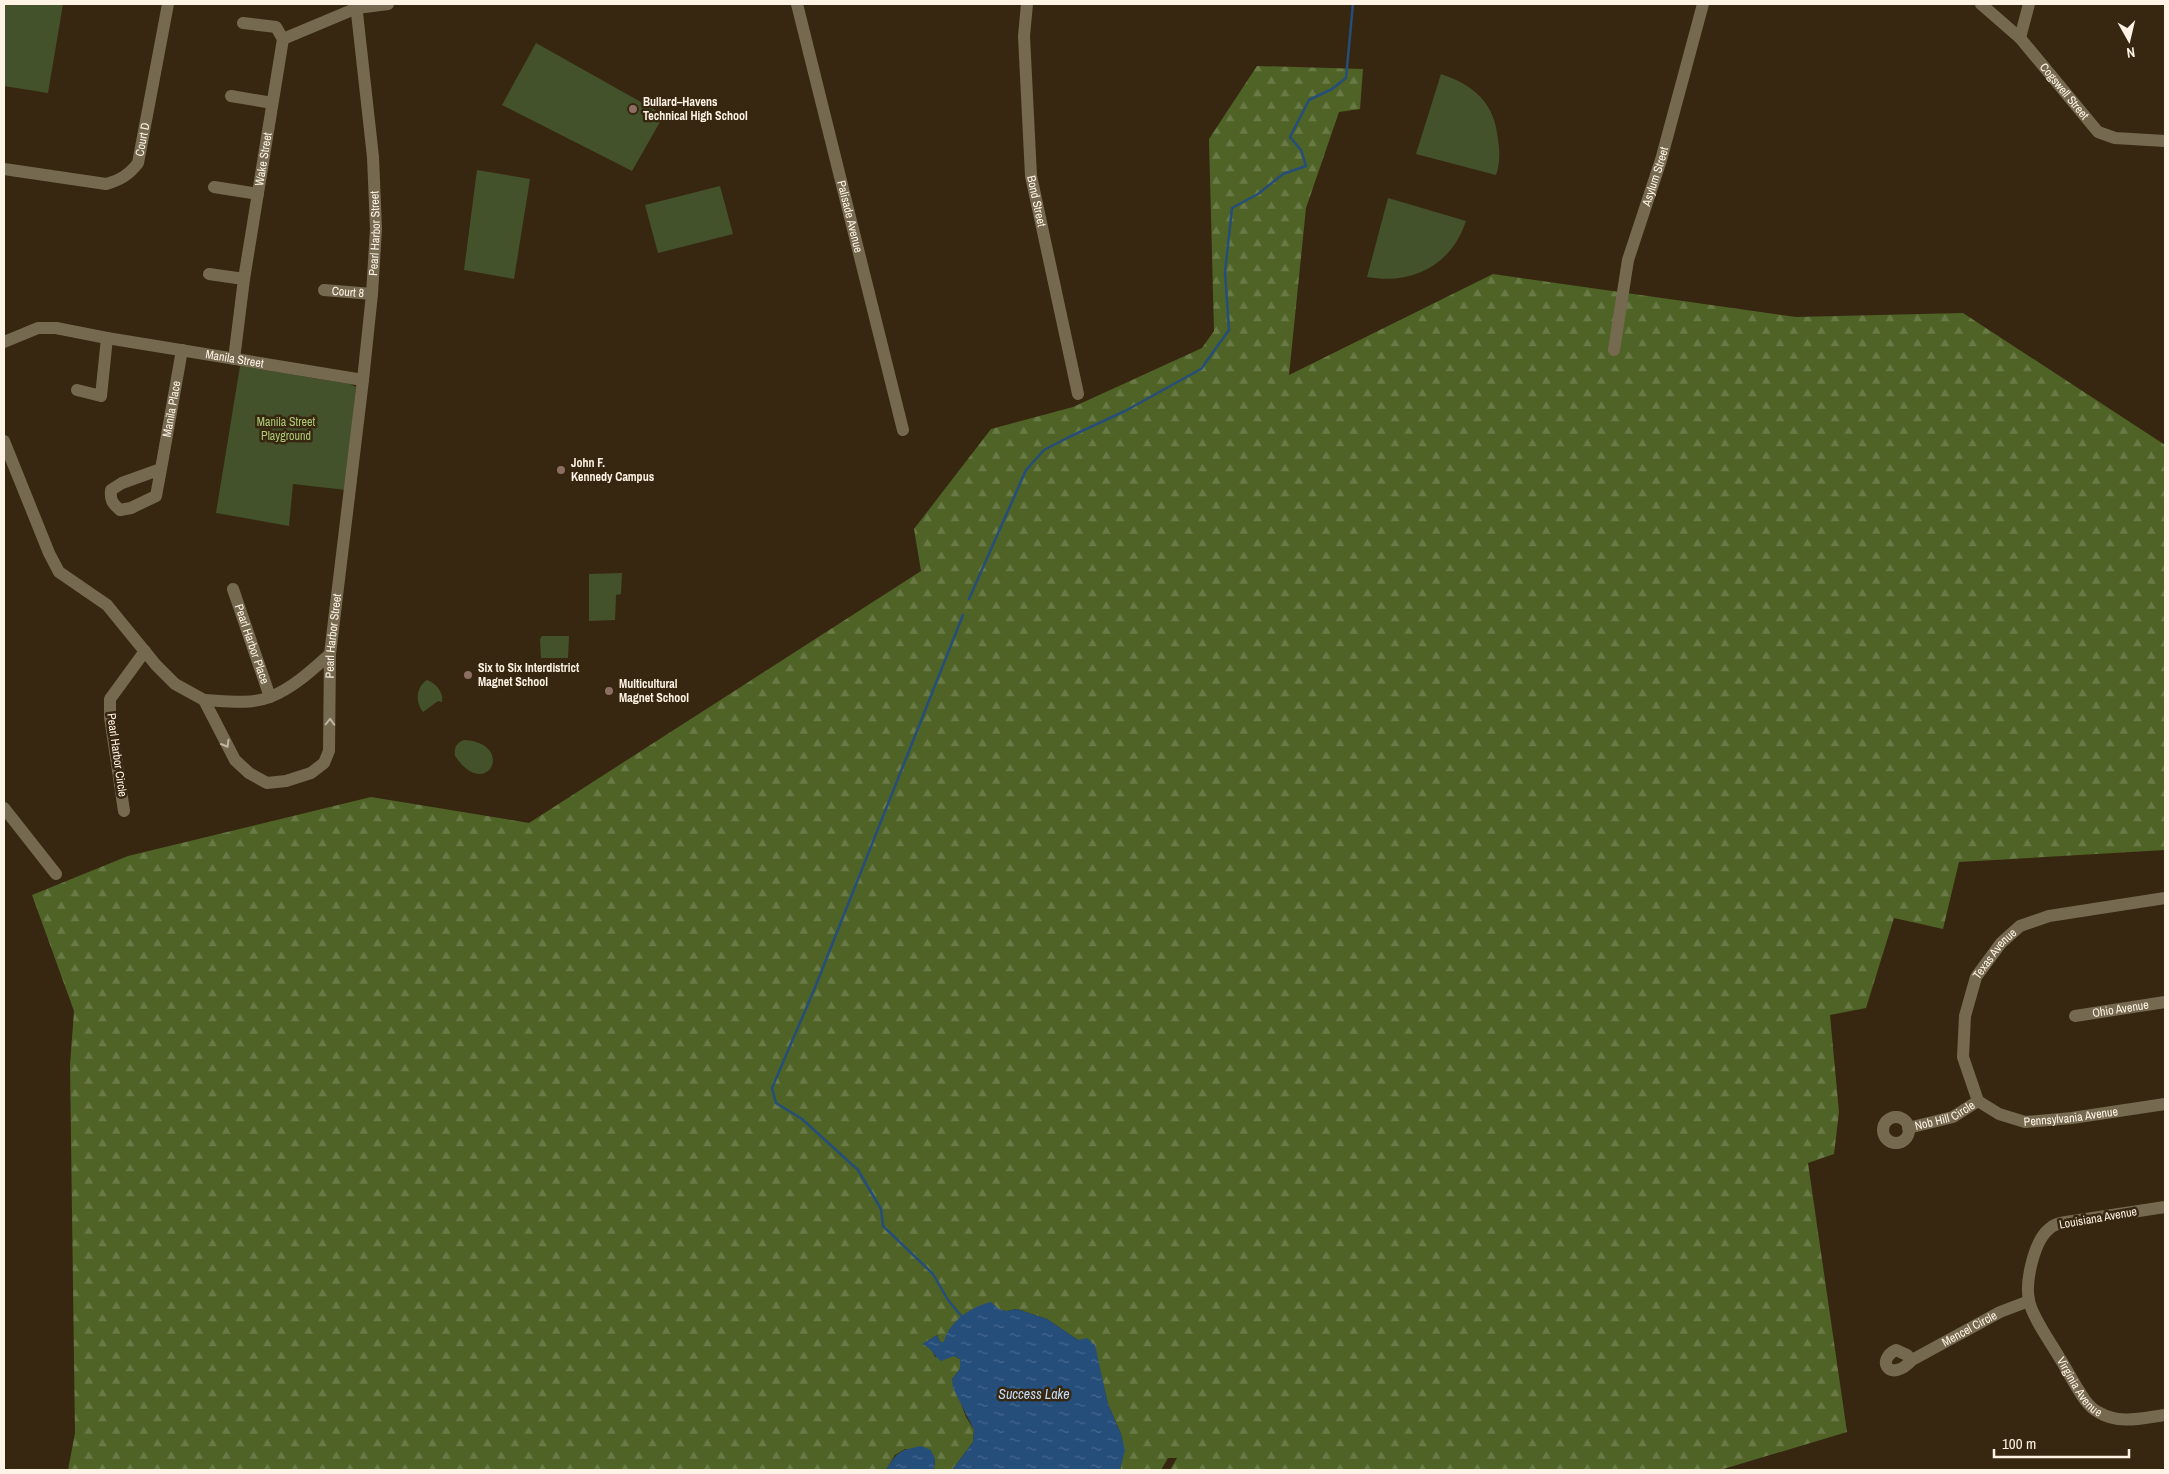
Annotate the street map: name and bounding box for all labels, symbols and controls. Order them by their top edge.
north arrow [2104,15,2154,65]
text: N [2125,43,2136,62]
street label: Cogswell Street [2036,60,2093,123]
place label: Bullard–Havens Technical High School [643,94,748,124]
marker: Bullard–Havens Technical High School [627,103,639,115]
street label: Court D [131,121,153,158]
street label: Wake Street [251,131,276,187]
street label: Asylum Street [1638,145,1672,209]
street label: Bond Street [1023,174,1050,229]
street label: Palisade Avenue [833,179,867,254]
street label: Pearl Harbor Street [365,190,384,276]
street label: Court 8 [331,283,365,301]
street label: Manila Street [204,346,265,372]
street label: Manila Place [159,380,184,438]
park label: Manila Street Playground [257,414,316,444]
place label: John F. Kennedy Campus [571,455,655,485]
marker: John F. Kennedy Campus [555,464,567,476]
street label: Pearl Harbor Street [322,593,345,678]
street label: Pearl Harbor Place [231,602,273,686]
place label: Six to Six Interdistrict Magnet School [478,660,580,690]
marker: Six to Six Interdistrict Magnet School [462,669,474,681]
place label: Multicultural Magnet School [619,676,689,706]
marker: Multicultural Magnet School [603,685,615,697]
street label: Pearl Harbor Circle [103,712,131,798]
one-way arrow [324,718,335,726]
one-way arrow [219,739,229,748]
street label: Texas Avenue [1969,925,2020,982]
street label: Ohio Avenue [2091,997,2150,1021]
street label: Nob Hill Circle [1913,1097,1978,1134]
street label: Pennsylvania Avenue [2023,1103,2119,1130]
street label: Louisiana Avenue [2058,1203,2138,1233]
street label: Mencel Circle [1939,1307,2000,1350]
street label: Virginia Avenue [2053,1354,2105,1421]
water label: Success Lake [998,1385,1070,1403]
scale bar [1994,1426,2129,1458]
text: 100 m [2002,1433,2036,1454]

